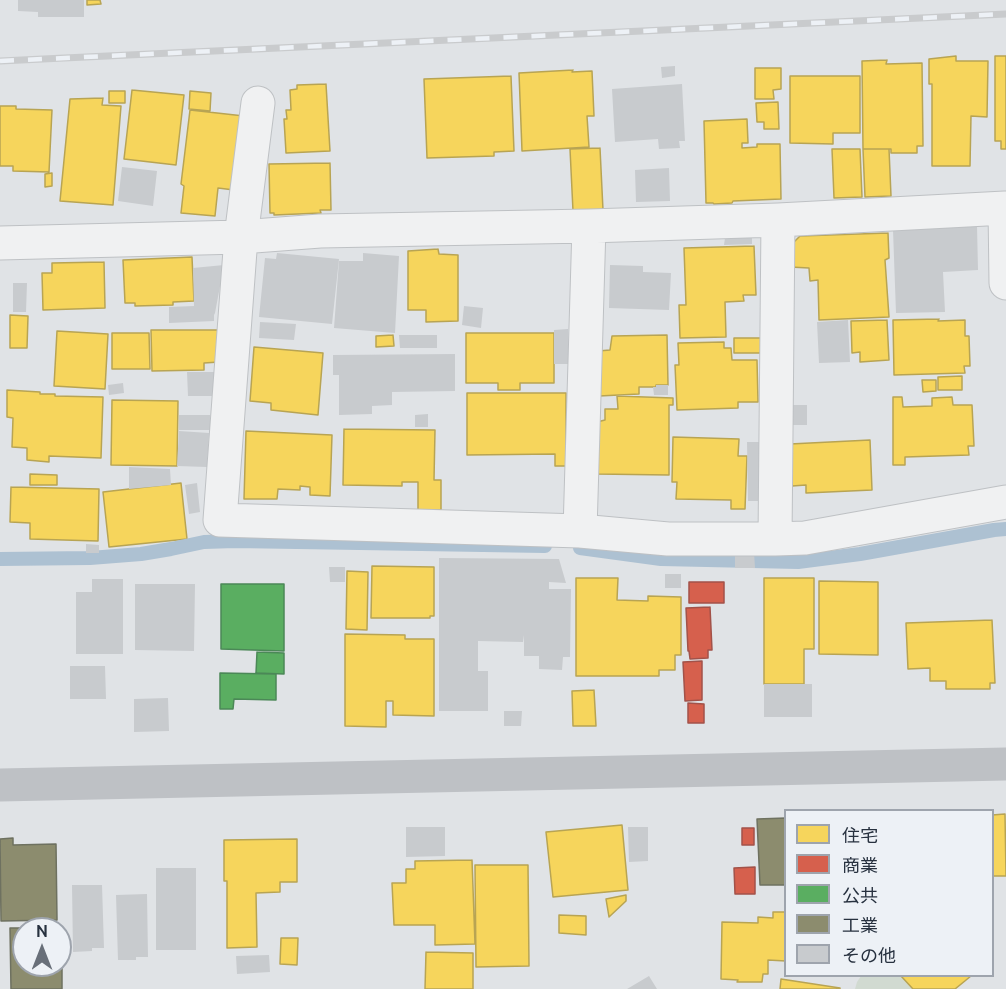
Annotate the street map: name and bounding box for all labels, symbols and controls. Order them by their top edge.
legend [784,809,994,977]
text: 住宅 [842,825,878,845]
text: 商業 [842,855,878,875]
text: 公共 [842,885,878,905]
text: 工業 [842,915,878,935]
north arrow [12,917,72,977]
text: N [36,922,48,940]
text: その他 [842,945,896,965]

